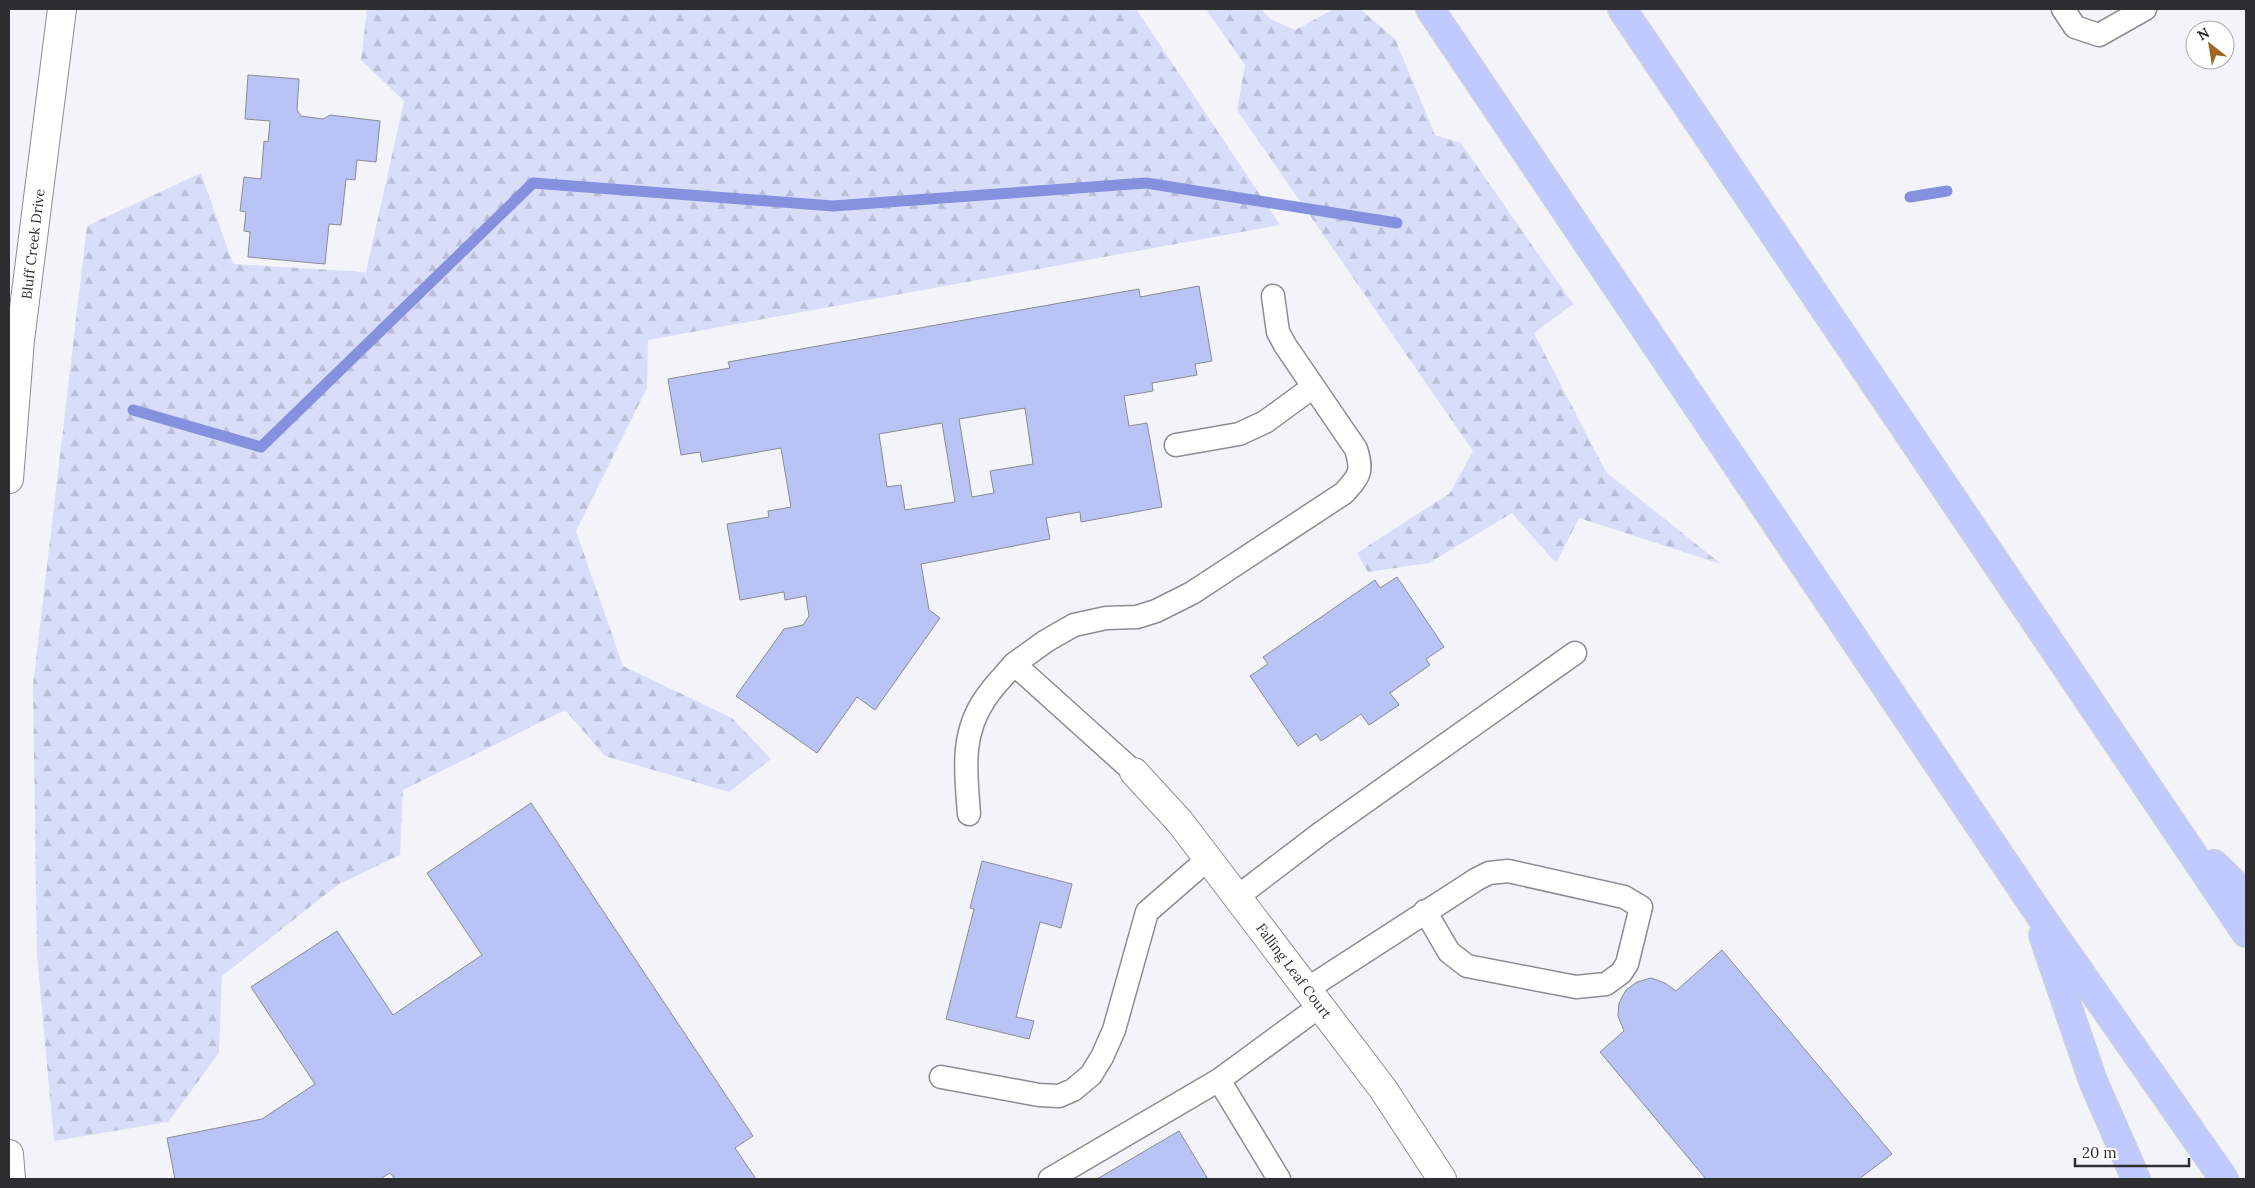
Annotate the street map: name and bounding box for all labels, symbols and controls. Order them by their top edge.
north arrow [2185,20,2235,70]
text: N [2194,23,2213,44]
street label: Bluff Creek Drive [17,187,49,300]
street label: Falling Leaf Court [1252,920,1336,1023]
scale bar [2075,1136,2189,1168]
text: 20 m [2082,1143,2117,1162]

